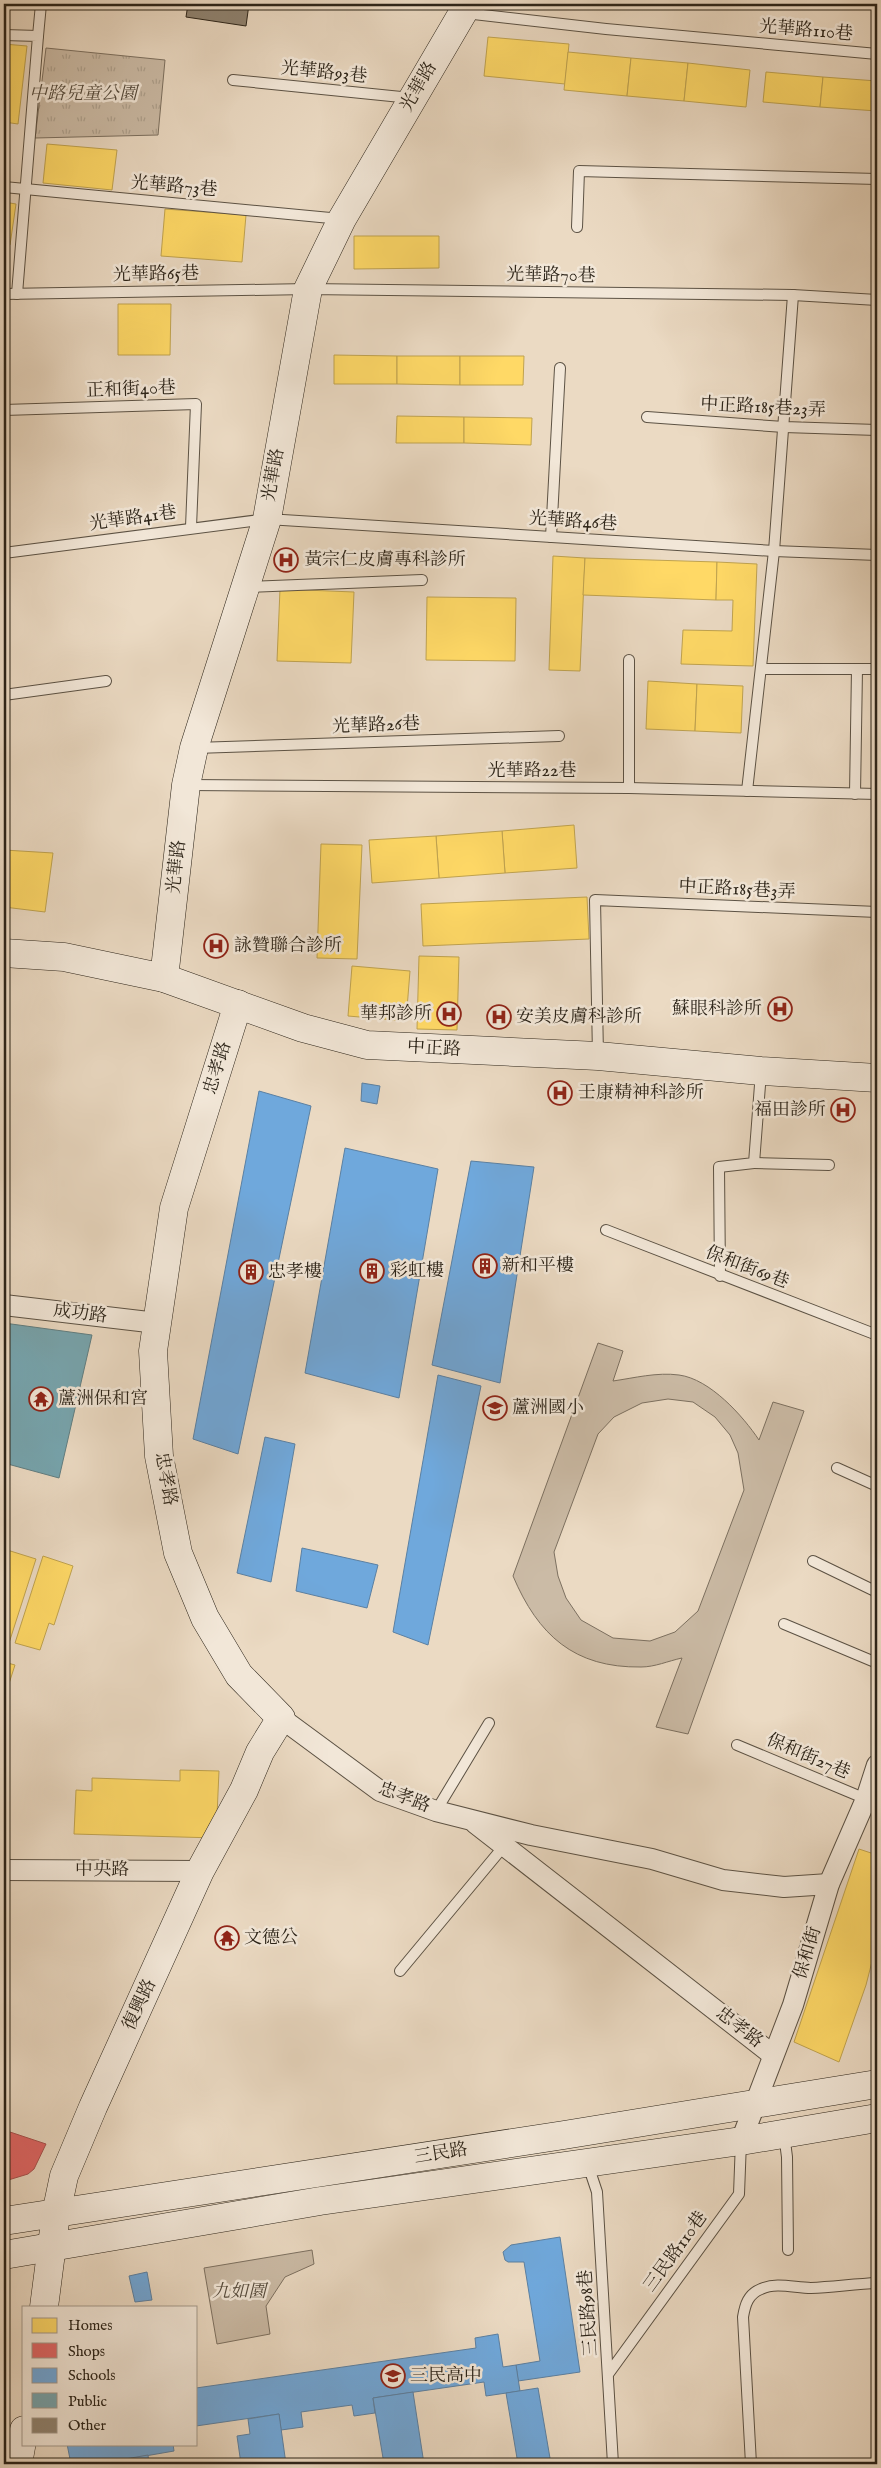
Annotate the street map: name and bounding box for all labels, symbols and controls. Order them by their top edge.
street label: 光華路110巷 [758,15,854,47]
street label: 光華路93巷 [280,57,368,89]
street label: 光華路 [396,58,442,116]
park label: 中路兒童公園 [29,83,140,106]
street label: 光華路73巷 [130,172,218,202]
street label: 光華路65巷 [113,263,199,287]
street label: 光華路70巷 [506,264,596,288]
street label: 正和街40巷 [86,377,176,403]
street label: 中正路185巷23弄 [700,393,826,423]
street label: 光華路 [258,446,290,504]
street label: 光華路41巷 [88,502,178,536]
street label: 光華路46巷 [528,507,618,537]
hospital icon: 黃宗仁皮膚專科診所 [273,547,299,573]
place label: 黃宗仁皮膚專科診所 [304,549,466,572]
street label: 光華路26巷 [332,713,420,739]
street label: 光華路22巷 [488,760,576,783]
street label: 光華路 [163,839,191,895]
street label: 中正路185巷3弄 [678,875,796,905]
hospital icon: 詠贊聯合診所 [203,933,229,959]
place label: 詠贊聯合診所 [234,935,342,958]
hospital icon: 蘇眼科診所 [767,996,793,1022]
place label: 蘇眼科診所 [672,998,762,1021]
hospital icon: 華邦診所 [436,1001,462,1027]
place label: 華邦診所 [360,1003,432,1026]
hospital icon: 安美皮膚科診所 [486,1004,512,1030]
place label: 安美皮膚科診所 [516,1006,642,1029]
street label: 中正路 [406,1036,462,1062]
street label: 忠孝路 [199,1039,237,1097]
hospital icon: 壬康精神科診所 [547,1080,573,1106]
place label: 壬康精神科診所 [578,1082,704,1105]
hospital icon: 福田診所 [830,1097,856,1123]
place label: 福田診所 [754,1099,826,1122]
street label: 保和街69巷 [702,1242,792,1294]
building icon: 新和平樓 [472,1253,498,1279]
place label: 新和平樓 [502,1255,574,1278]
building icon: 彩虹樓 [359,1258,385,1284]
building icon: 忠孝樓 [238,1259,264,1285]
place label: 彩虹樓 [390,1260,444,1283]
place label: 忠孝樓 [268,1261,322,1284]
street label: 成功路 [52,1299,108,1329]
temple icon: 蘆洲保和宮 [28,1386,54,1412]
place label: 蘆洲保和宮 [58,1388,148,1411]
school or university icon: 蘆洲國小 [482,1395,508,1421]
place label: 蘆洲國小 [512,1397,584,1420]
street label: 忠孝路 [149,1450,181,1508]
street label: 保和街27巷 [763,1729,853,1785]
street label: 忠孝路 [375,1778,433,1818]
street label: 中央路 [75,1859,129,1882]
street label: 保和街 [789,1924,827,1982]
temple icon: 文德公 [214,1925,240,1951]
place label: 文德公 [244,1927,298,1950]
street label: 復興路 [118,1976,162,2034]
street label: 忠孝路 [711,2002,767,2054]
street label: 三民路 [413,2138,469,2170]
street label: 三民路110巷 [639,2207,713,2297]
street label: 三民路98巷 [574,2269,604,2357]
park label: 九如園 [212,2281,269,2304]
legend [22,2306,198,2446]
text: Homes [68,2316,112,2335]
text: Shops [68,2342,105,2361]
school or university icon: 三民高中 [380,2363,406,2389]
place label: 三民高中 [410,2365,482,2388]
text: Schools [68,2366,116,2385]
text: Public [68,2392,107,2411]
text: Other [68,2416,106,2435]

